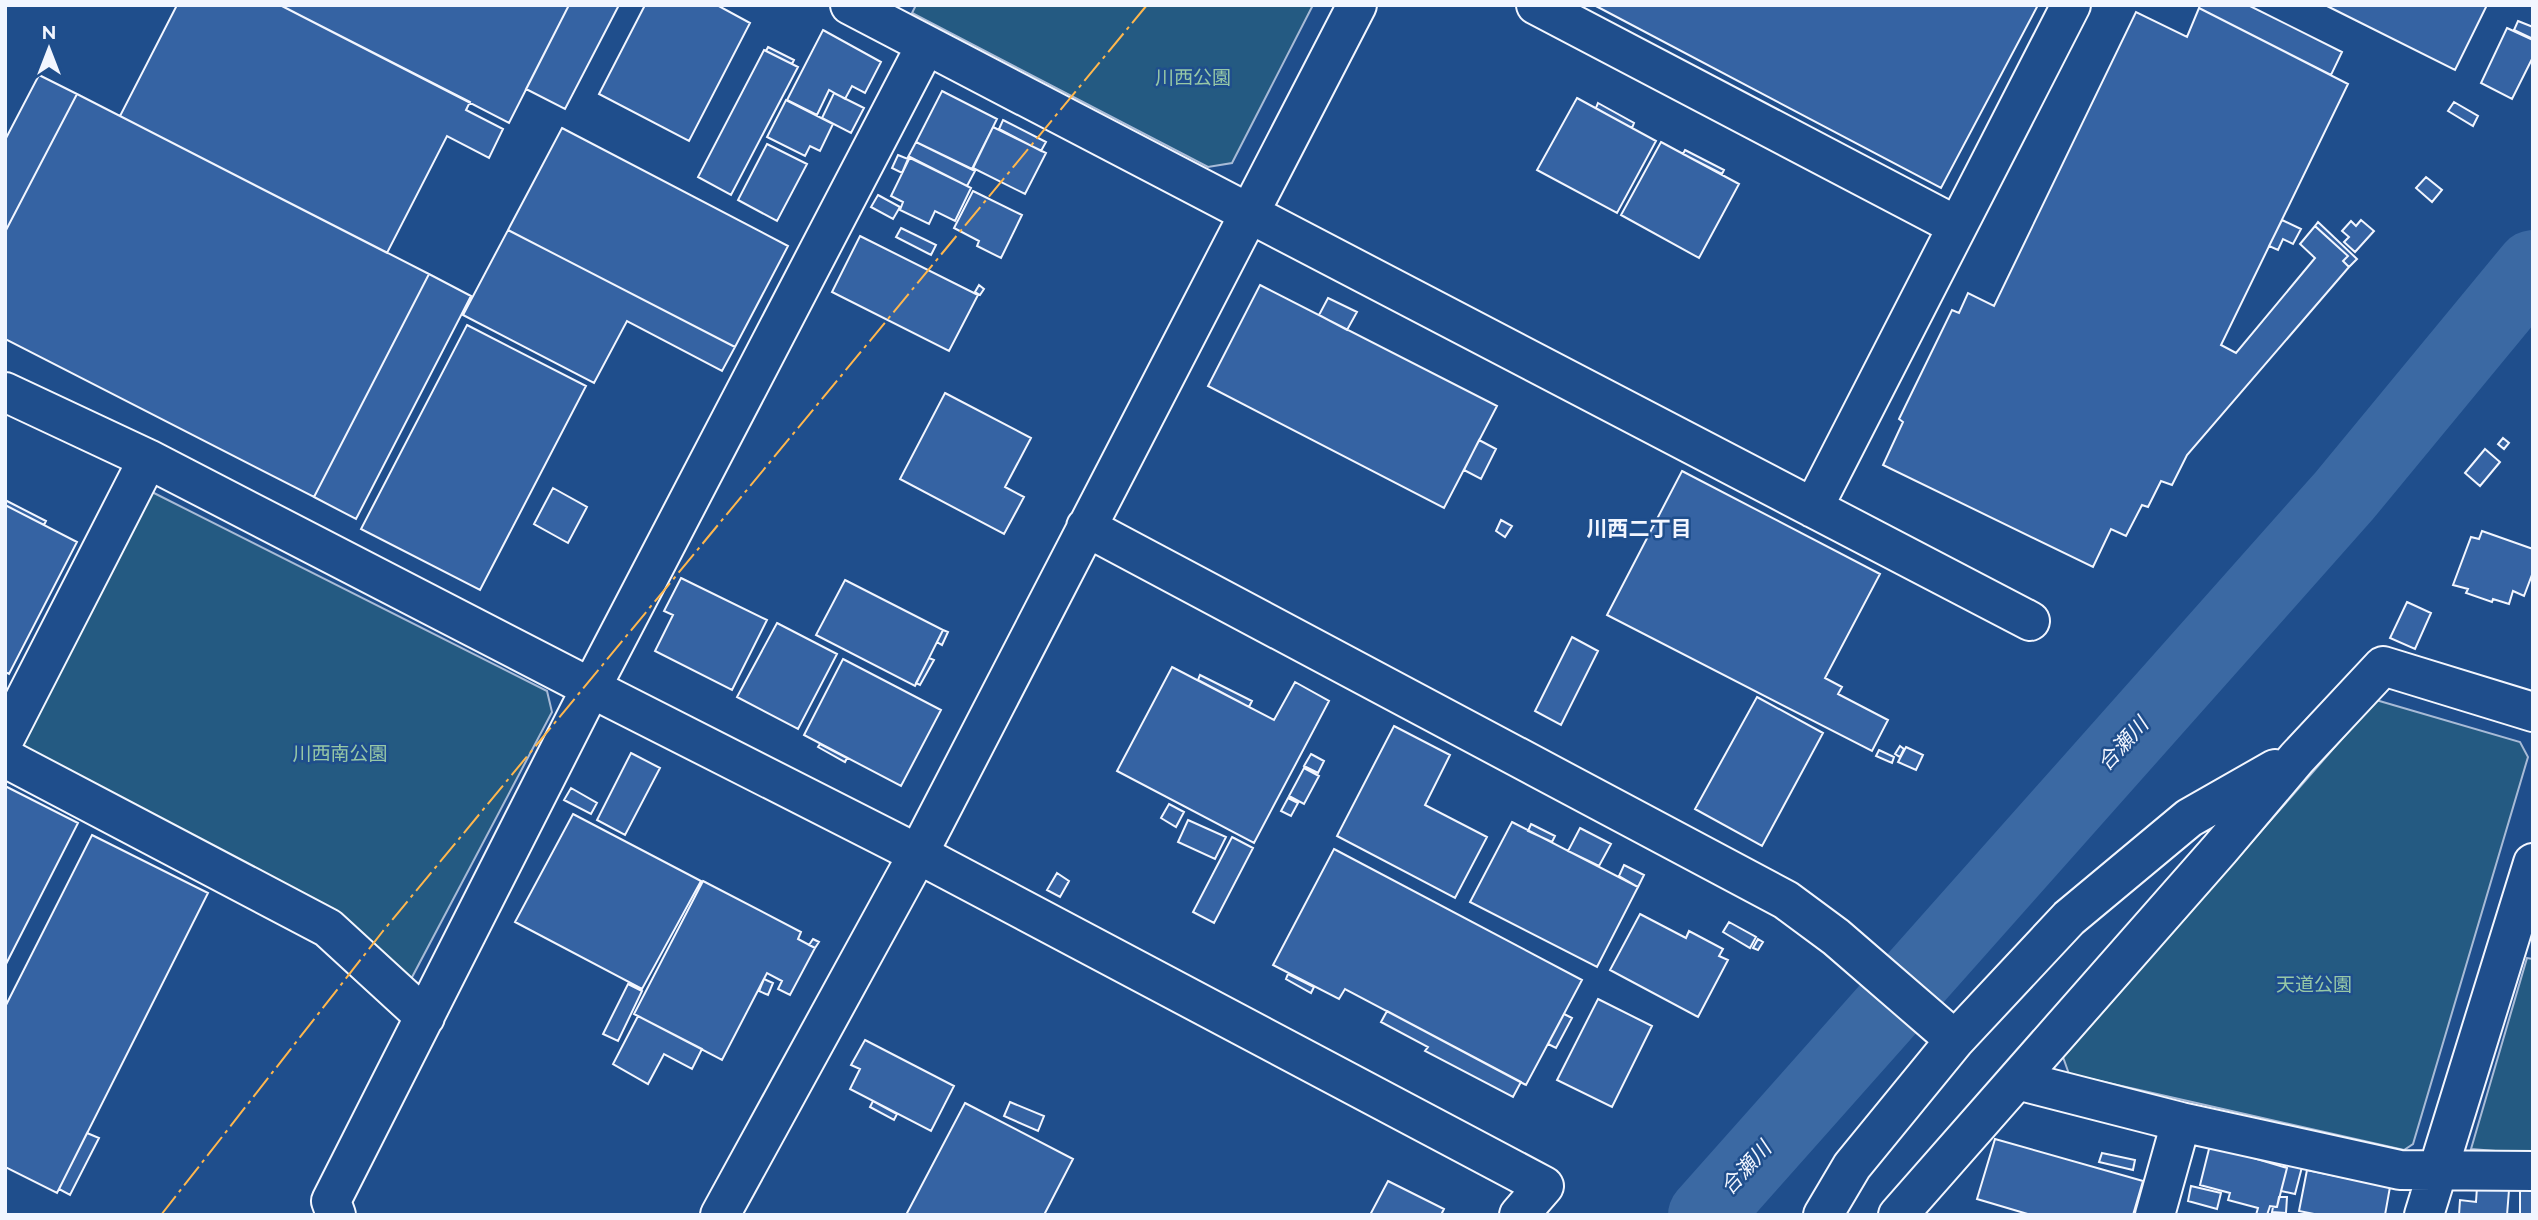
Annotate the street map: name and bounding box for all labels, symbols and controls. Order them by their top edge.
north arrow [14,14,84,84]
text: N [42,21,56,43]
park label: 川西公園 [1155,66,1231,88]
district label: 川西二丁目 [1587,516,1692,541]
water label: 合瀬川 [2092,710,2154,775]
park label: 川西南公園 [292,742,388,764]
park label: 天道公園 [2276,973,2352,995]
water label: 合瀬川 [1715,1134,1777,1199]

